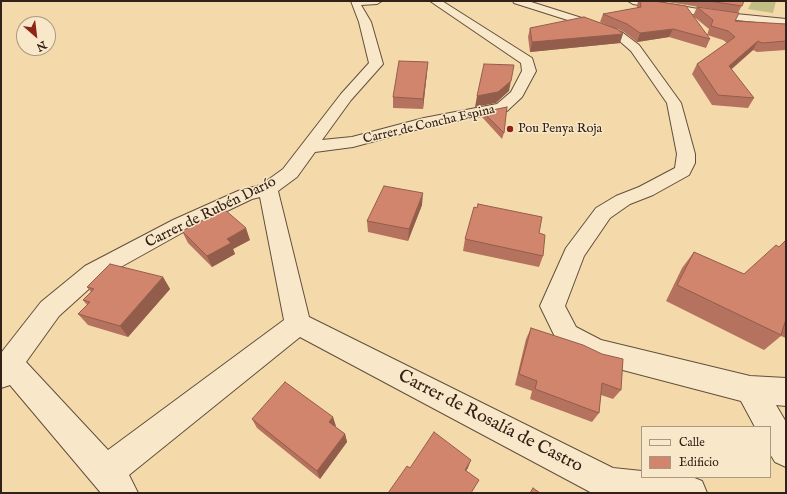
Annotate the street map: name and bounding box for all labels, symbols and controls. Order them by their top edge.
north arrow [16,16,56,56]
text: N [34,37,49,54]
street label: Carrer de Concha Espina [362,102,496,148]
place label: Pou Penya Roja [518,121,602,137]
marker: Pou Penya Roja [505,124,515,134]
street label: Carrer de Rubén Darío [143,173,279,253]
street label: Carrer de Rosalía de Castro [394,366,586,478]
legend [641,426,771,478]
text: Calle [679,435,705,450]
text: Edificio [679,455,719,470]

